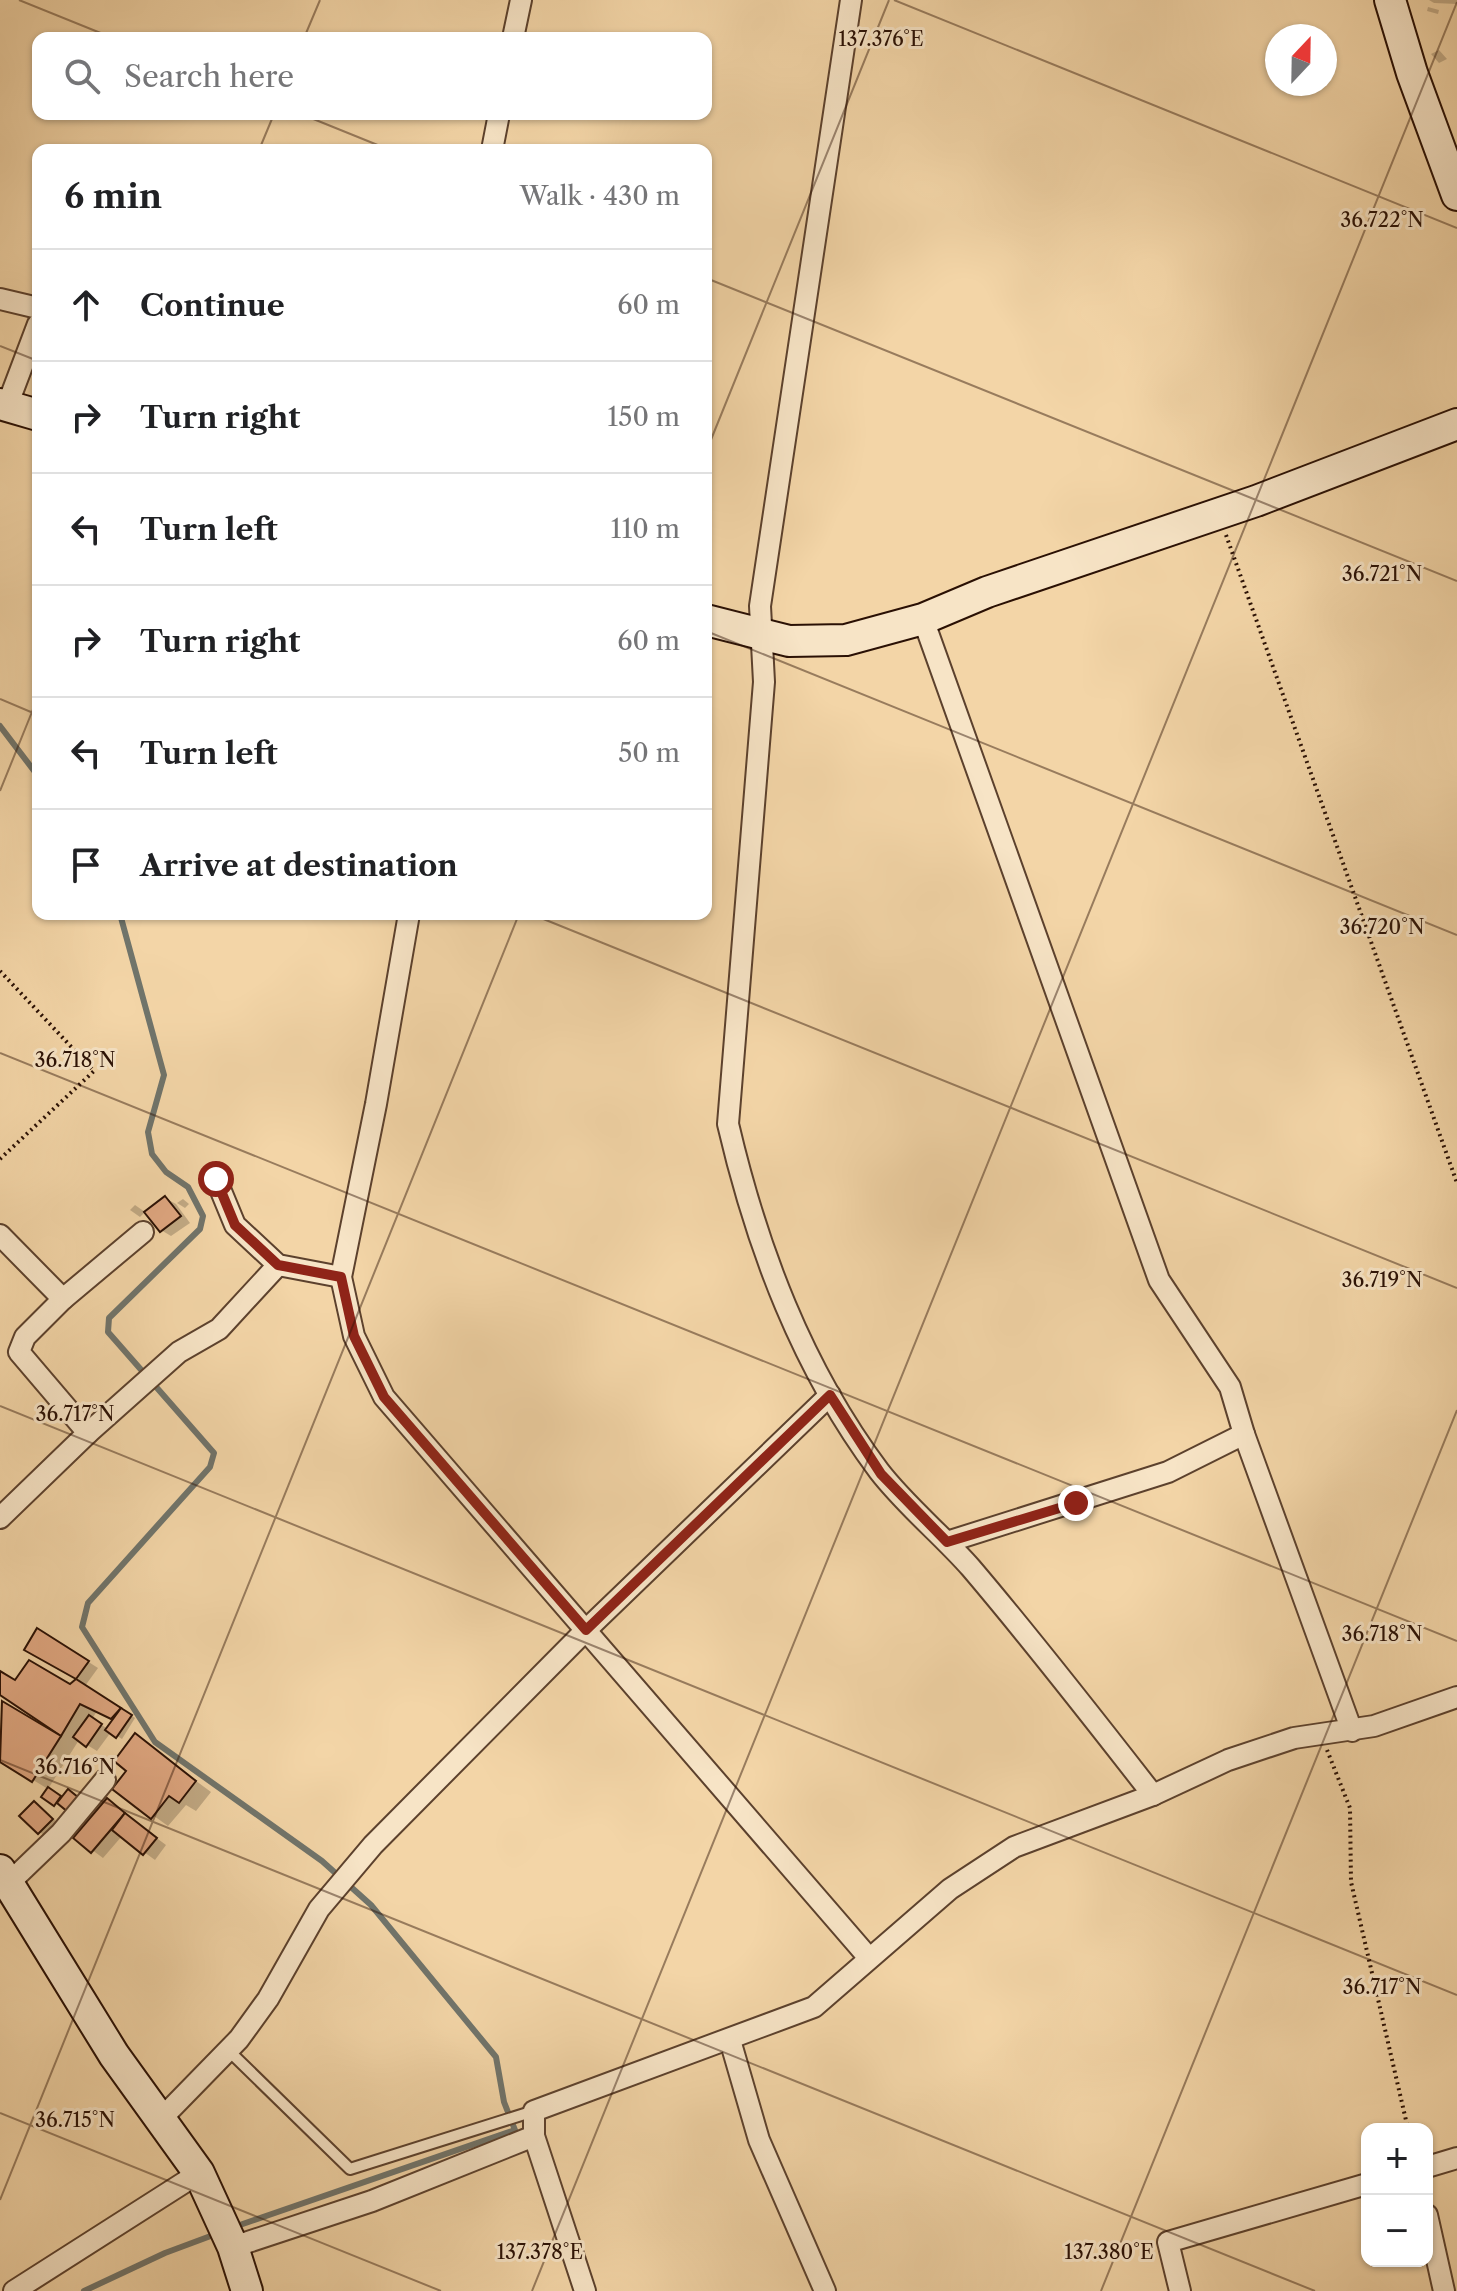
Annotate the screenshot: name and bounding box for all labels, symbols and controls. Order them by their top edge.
north arrow [1265,24,1337,96]
text: 137.376°E [838,27,924,51]
search box [32,32,712,120]
icon: search [60,54,104,98]
text: Search here [124,58,294,95]
text: 6 min [64,175,162,217]
text: Walk · 430 m [520,180,680,212]
text: 36.722°N [1340,208,1424,232]
icon: ahead [64,283,108,327]
text: Continue [140,287,285,324]
text: 60 m [617,289,680,321]
icon: right [64,395,108,439]
text: Turn right [140,399,300,436]
text: 150 m [607,401,680,433]
icon: left [64,507,108,551]
text: Turn left [140,511,277,548]
text: 110 m [611,513,680,545]
text: 36.721°N [1342,562,1422,586]
icon: right [64,619,108,663]
text: Turn right [140,623,300,660]
text: 60 m [617,625,680,657]
icon: left [64,731,108,775]
text: Turn left [140,735,277,772]
text: 50 m [618,737,680,769]
icon: arrive [64,843,108,887]
text: Arrive at destination [140,847,458,884]
text: 36.720°N [1340,915,1424,939]
text: 36.718°N [35,1048,116,1072]
route start [198,1161,234,1197]
text: 36.719°N [1342,1268,1422,1292]
text: 36.717°N [36,1402,115,1426]
route end [1058,1485,1094,1521]
text: 36.718°N [1342,1622,1423,1646]
text: 36.716°N [35,1755,115,1779]
text: 36.717°N [1343,1975,1422,1999]
text: 36.715°N [35,2108,115,2132]
map controls [1361,2123,1433,2267]
button: + [1361,2123,1433,2195]
button: − [1361,2195,1433,2267]
text: 137.378°E [497,2240,583,2264]
text: 137.380°E [1064,2240,1154,2264]

